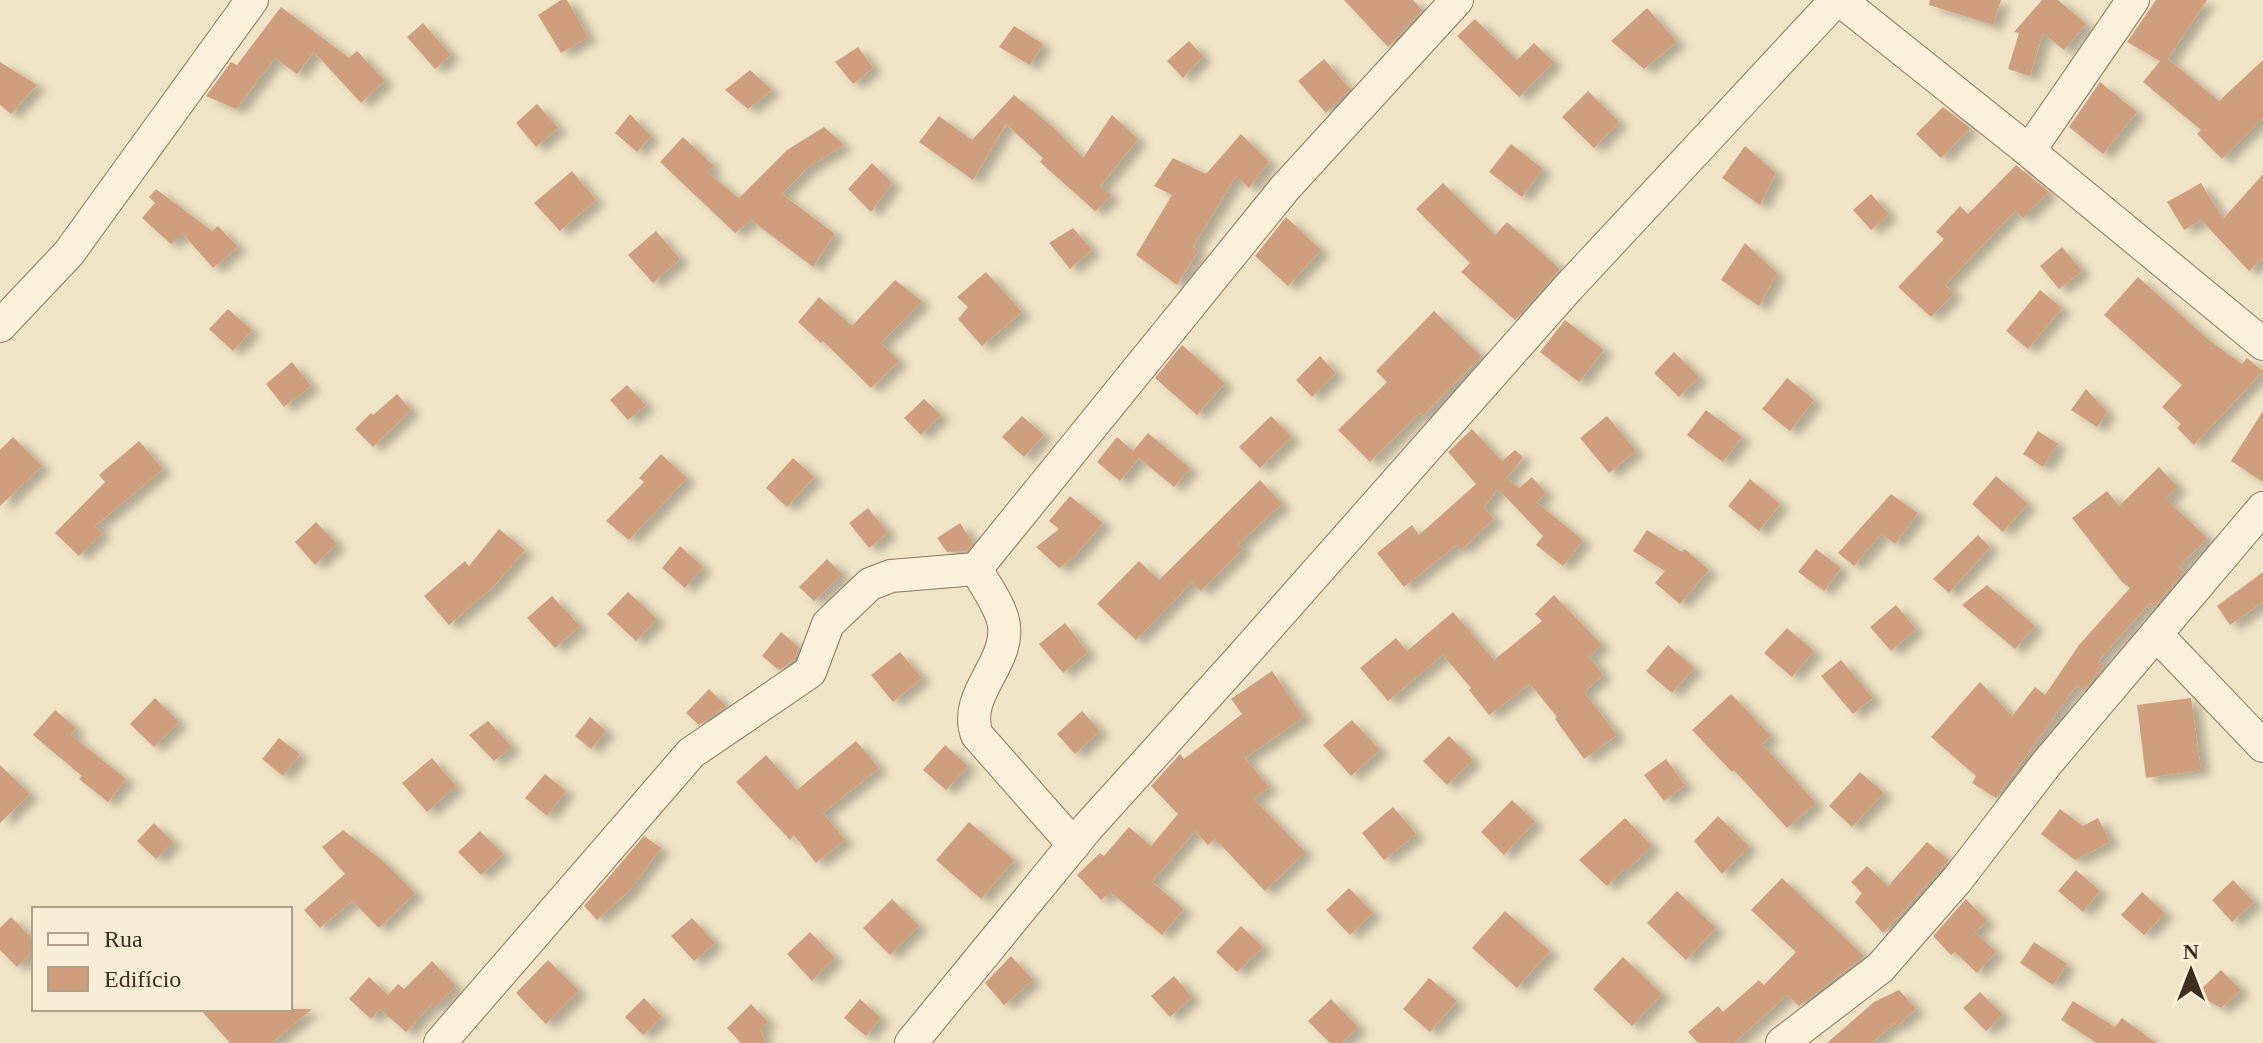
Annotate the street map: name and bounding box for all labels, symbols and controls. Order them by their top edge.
legend [32,907,292,1011]
text: Rua [104,926,143,952]
north arrow [2151,931,2231,1011]
text: N [2183,939,2199,964]
text: Edifício [104,966,181,992]

